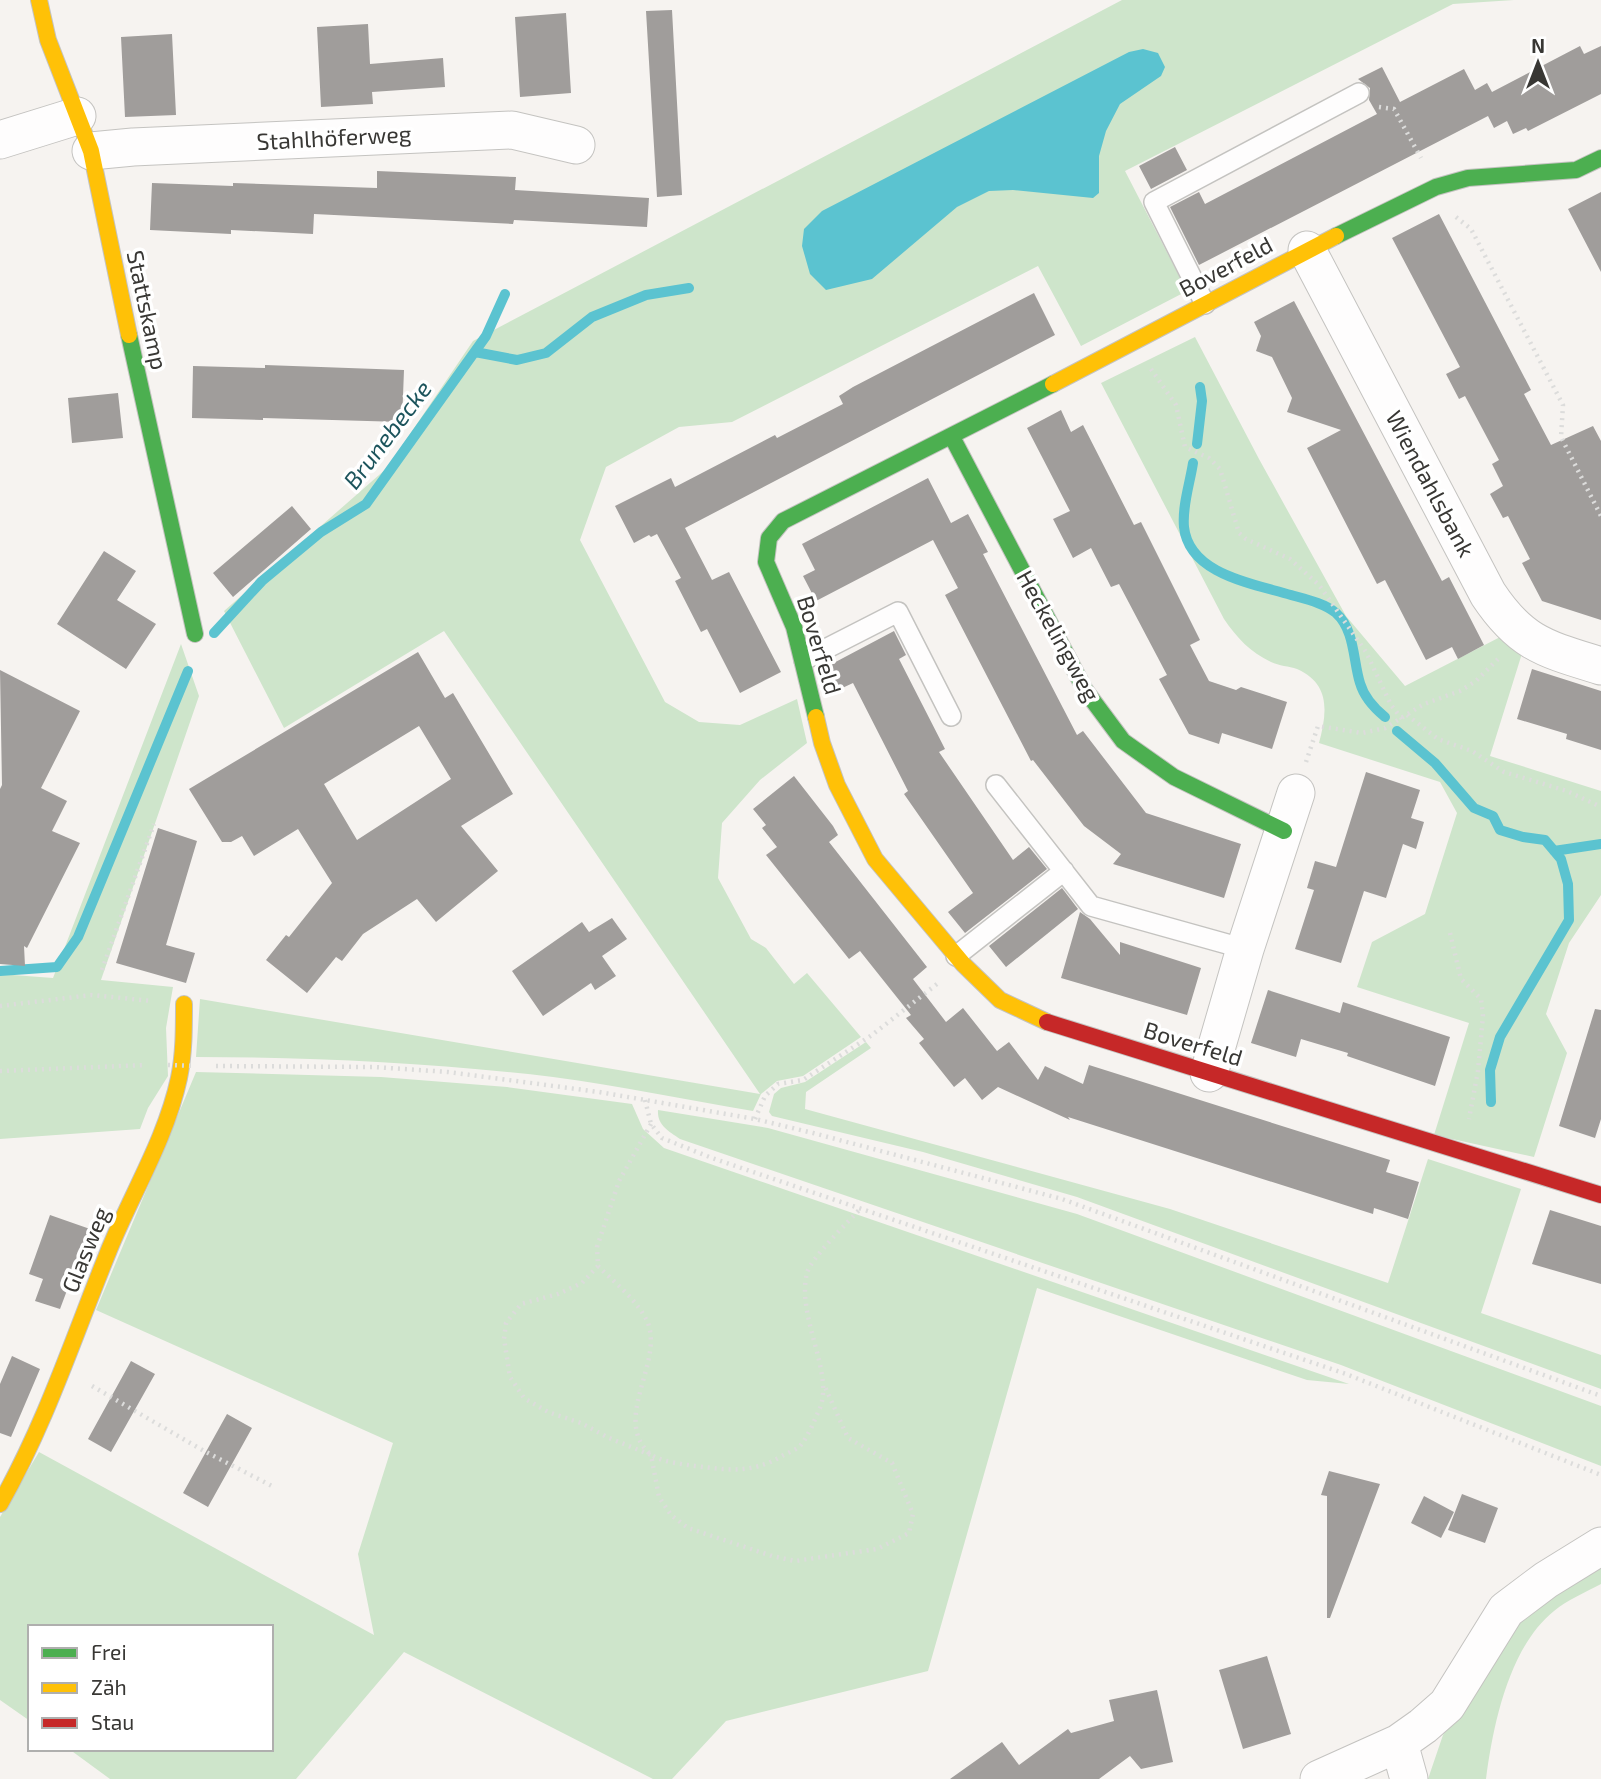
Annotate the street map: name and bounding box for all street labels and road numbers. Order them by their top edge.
street label: Stahlhöferweg [256,119,412,155]
street label: Boverfeld [1174,230,1277,302]
street label: Stattskamp [122,248,174,372]
street label: Wiendahlsbank [1381,406,1481,562]
street label: Heckelingweg [1011,565,1106,706]
street label: Boverfeld [792,592,848,697]
street label: Boverfeld [1141,1015,1246,1071]
street label: Glasweg [55,1203,115,1296]

